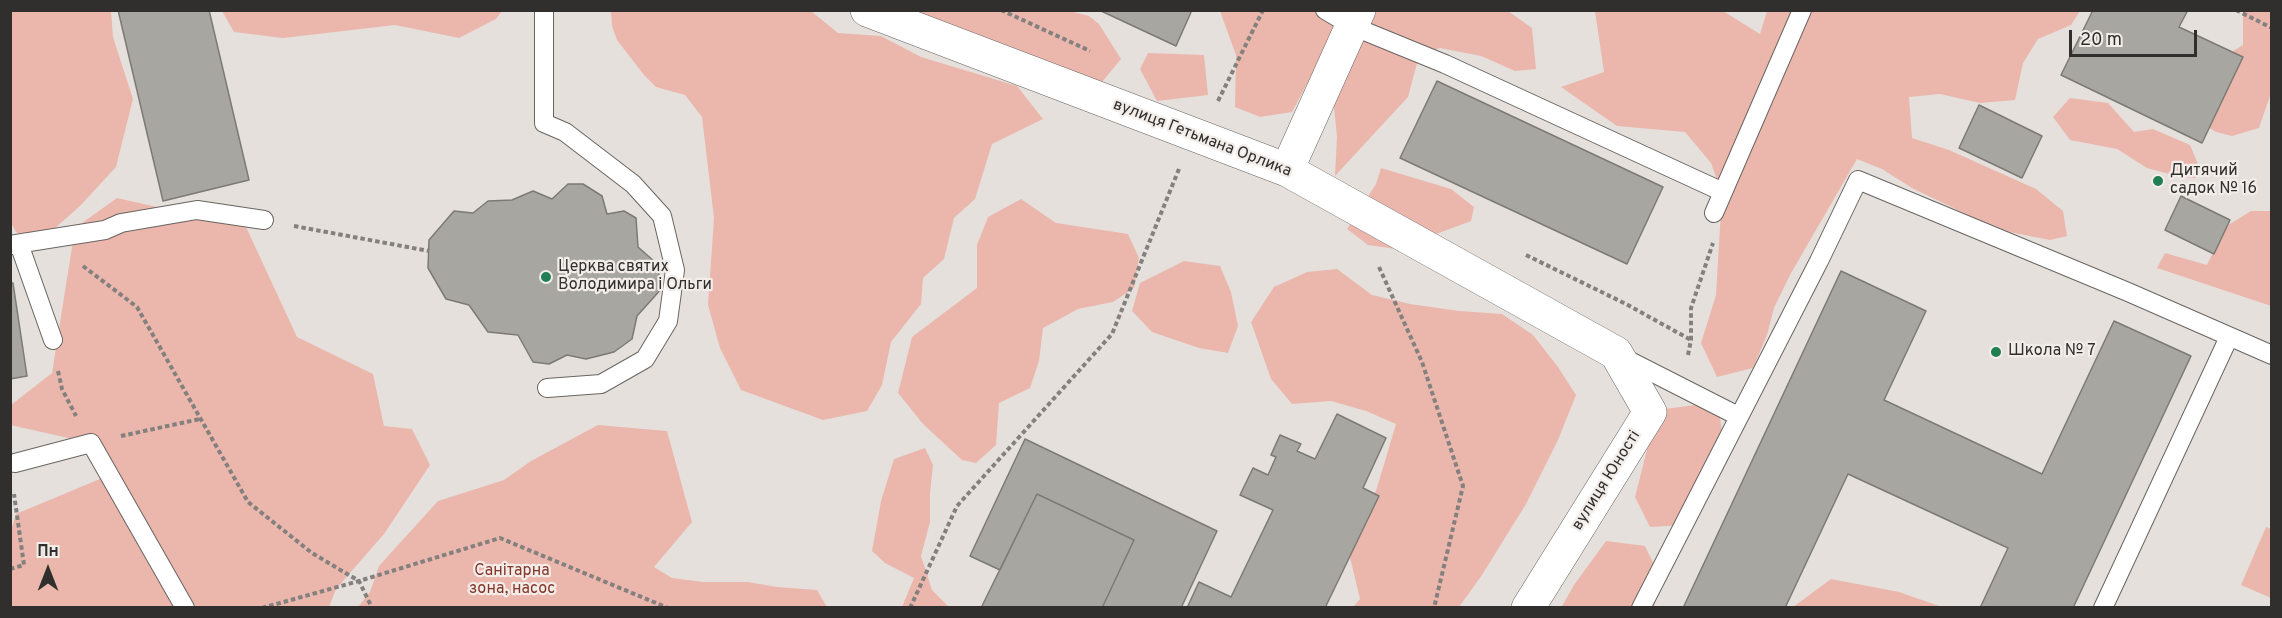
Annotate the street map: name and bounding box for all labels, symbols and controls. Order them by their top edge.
scale bar [2072,18,2200,56]
text: 20 m [2080,29,2122,52]
street label: вулиця Гетьмана Орлика [1110,96,1294,182]
place label: Дитячий садок № 16 [2170,162,2257,200]
marker: Дитячий садок № 16 [2151,174,2165,188]
place label: Церква святих Володимира і Ольги [558,258,712,296]
marker: Церква святих Володимира і Ольги [539,270,553,284]
place label: Школа № 7 [2008,342,2096,362]
marker: Школа № 7 [1989,345,2003,359]
street label: вулиця Юності [1569,428,1645,534]
north arrow [18,540,78,600]
text: Пн [37,542,59,562]
park label: Санітарна зона, насос [469,562,555,600]

